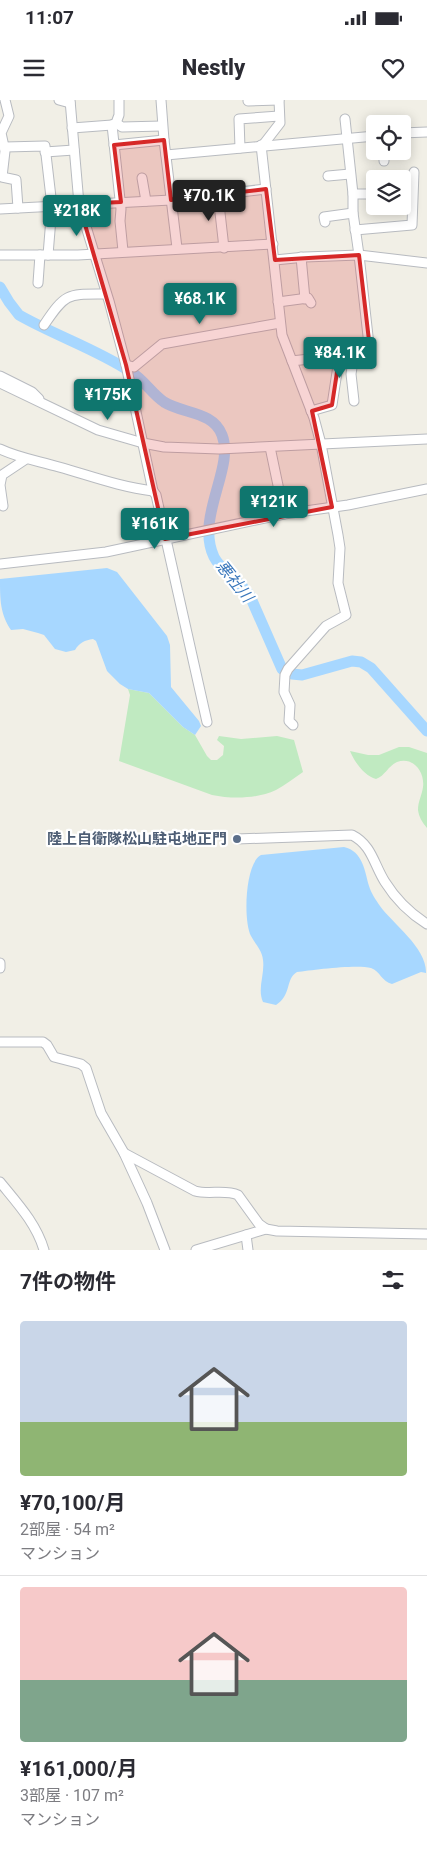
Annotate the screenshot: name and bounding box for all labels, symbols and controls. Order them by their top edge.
text: 11:07 [25,6,74,29]
icon: menu [20,54,48,82]
icon: heart [379,54,407,82]
text: Nestly [182,55,245,80]
map controls [366,115,411,215]
button: locate [366,115,411,160]
button: layers [366,170,411,215]
pin: ¥70.1K [168,180,250,222]
text: ¥70.1K [184,186,234,205]
pin: ¥218K [42,194,112,237]
text: ¥218K [54,201,100,220]
pin: ¥68.1K [159,282,241,325]
text: ¥68.1K [175,289,225,308]
pin: ¥84.1K [299,336,381,379]
text: ¥84.1K [315,343,365,362]
pin: ¥175K [73,378,143,421]
text: ¥175K [85,385,131,404]
pin: ¥121K [239,486,309,528]
text: ¥121K [251,492,297,511]
pin: ¥161K [120,508,190,550]
text: ¥161K [132,514,178,533]
water label: 悪社川 [212,557,258,607]
place label: 陸上自衛隊松山駐屯地正門 [47,830,227,848]
marker: 陸上自衛隊松山駐屯地正門 [231,833,243,845]
icon: filters [379,1266,407,1294]
text: 7件の物件 [20,1270,116,1294]
icon: home [169,1354,259,1444]
text: ¥70,100/月 [20,1491,125,1515]
text: 2部屋 · 54 m² [20,1520,115,1539]
text: マンション [20,1544,100,1563]
icon: home [169,1619,259,1709]
text: ¥161,000/月 [20,1757,138,1781]
text: 3部屋 · 107 m² [20,1786,124,1805]
text: マンション [20,1810,100,1829]

